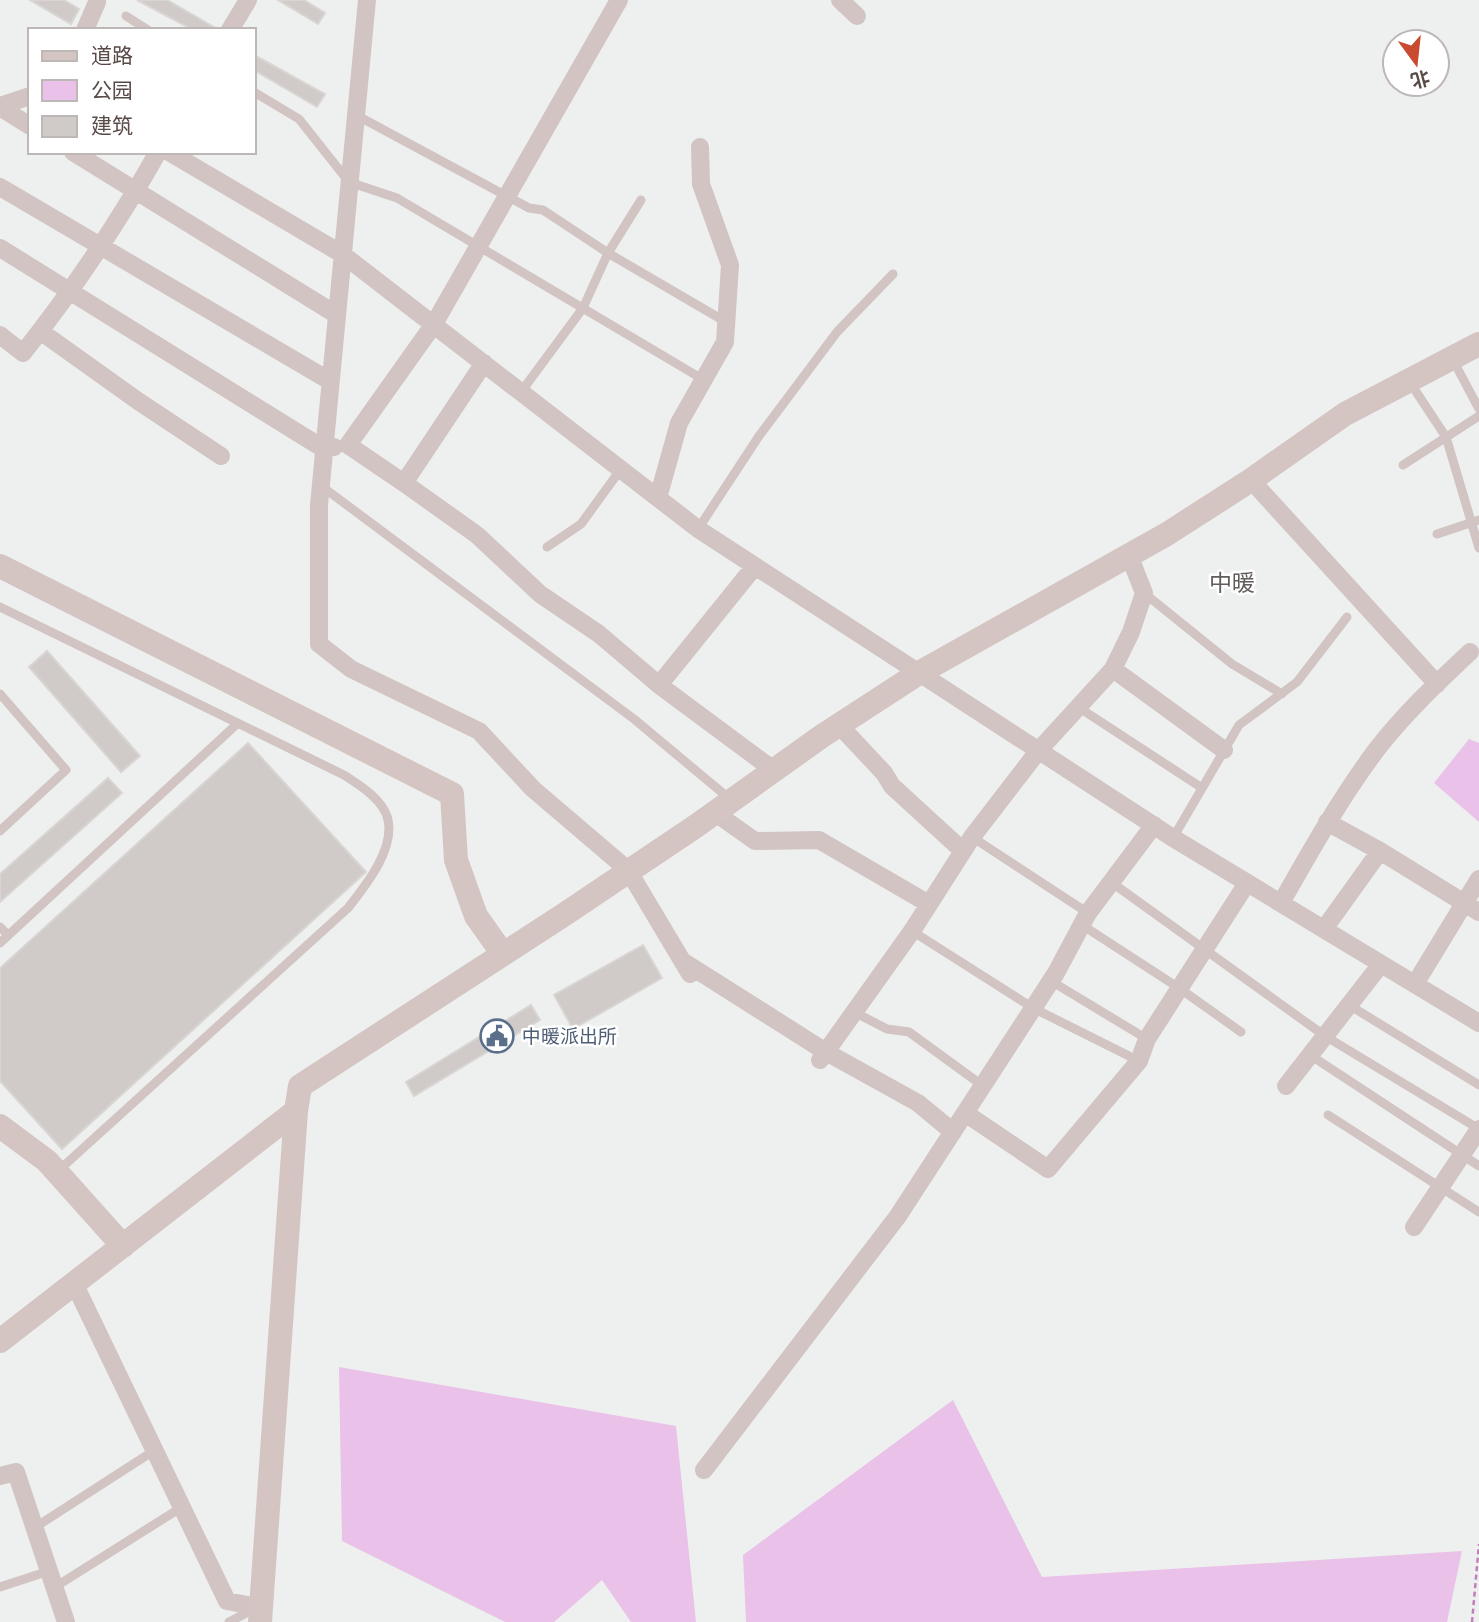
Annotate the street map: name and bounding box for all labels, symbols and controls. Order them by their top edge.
legend [28,28,256,154]
north arrow [1381,28,1451,98]
text: 道路 [91,43,133,67]
text: 北 [1408,66,1432,93]
text: 公园 [91,78,133,102]
text: 建筑 [91,113,133,137]
district label: 中暖 [1209,570,1255,596]
public building icon: 中暖派出所 [478,1017,516,1055]
place label: 中暖派出所 [522,1025,617,1047]

